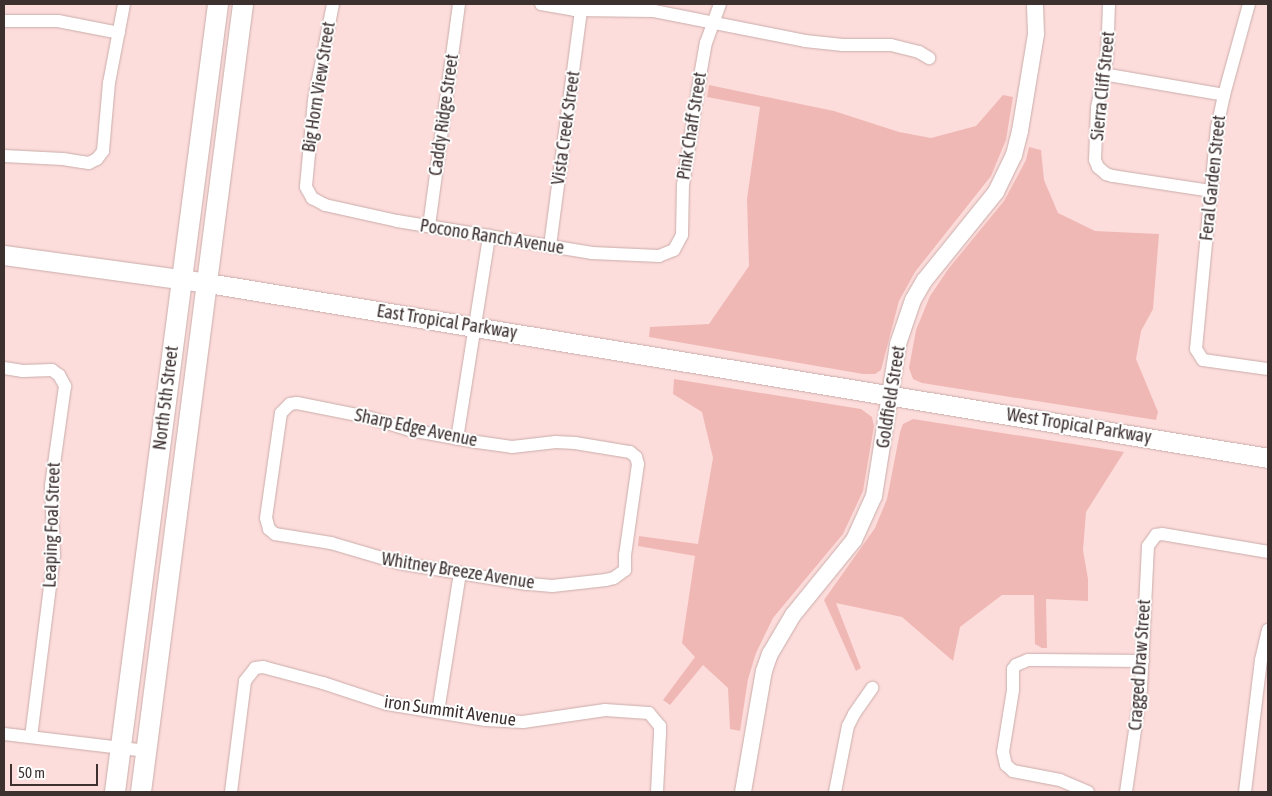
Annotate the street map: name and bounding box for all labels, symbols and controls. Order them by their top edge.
street label: Big Horn View Street [298,20,340,154]
street label: Sierra Cliff Street [1087,30,1119,142]
street label: Caddy Ridge Street [425,53,463,177]
street label: Vista Creek Street [547,70,585,186]
street label: Pink Chaff Street [673,71,711,181]
street label: Feral Garden Street [1196,114,1230,242]
street label: Pocono Ranch Avenue [418,215,566,259]
street label: East Tropical Parkway [375,300,519,344]
street label: Goldfield Street [872,344,910,450]
street label: North 5th Street [149,345,183,451]
street label: Sharp Edge Avenue [353,404,479,452]
street label: West Tropical Parkway [1005,404,1153,448]
street label: Leaping Foal Street [39,462,65,588]
street label: Whitney Breeze Avenue [380,548,536,594]
street label: Cragged Draw Street [1125,599,1155,731]
street label: iron Summit Avenue [383,691,517,731]
scale bar [12,754,100,786]
text: 50 m [18,764,45,781]

